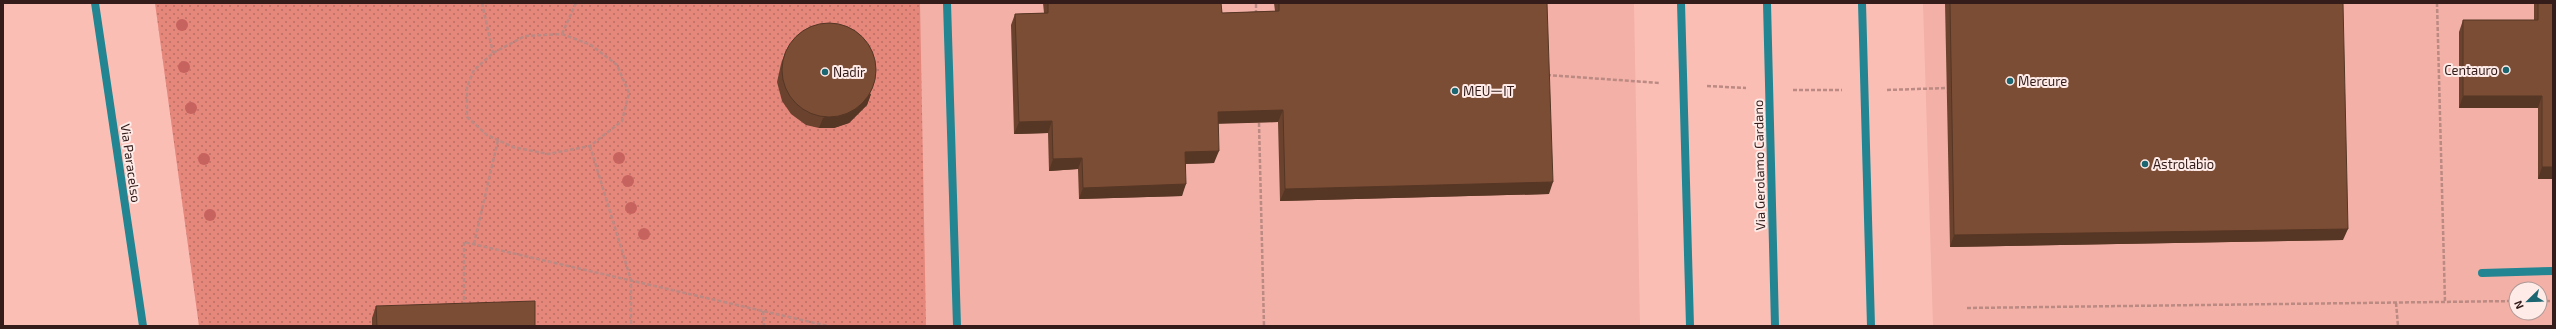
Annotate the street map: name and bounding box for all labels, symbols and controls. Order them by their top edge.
place label: Centauro [2444,62,2498,78]
place label: Nadir [833,64,865,80]
marker: Centauro [2501,65,2511,75]
marker: Nadir [820,67,830,77]
place label: Mercure [2018,73,2067,89]
marker: Mercure [2005,76,2015,86]
place label: MEUーIT [1463,83,1515,99]
marker: MEUーIT [1450,86,1460,96]
street label: Via Gerolamo Cardano [1750,100,1768,230]
street label: Via Paracelso [118,123,144,203]
place label: Astrolabio [2153,156,2214,172]
marker: Astrolabio [2140,159,2150,169]
north arrow [2508,281,2548,321]
text: N [2511,299,2526,311]

